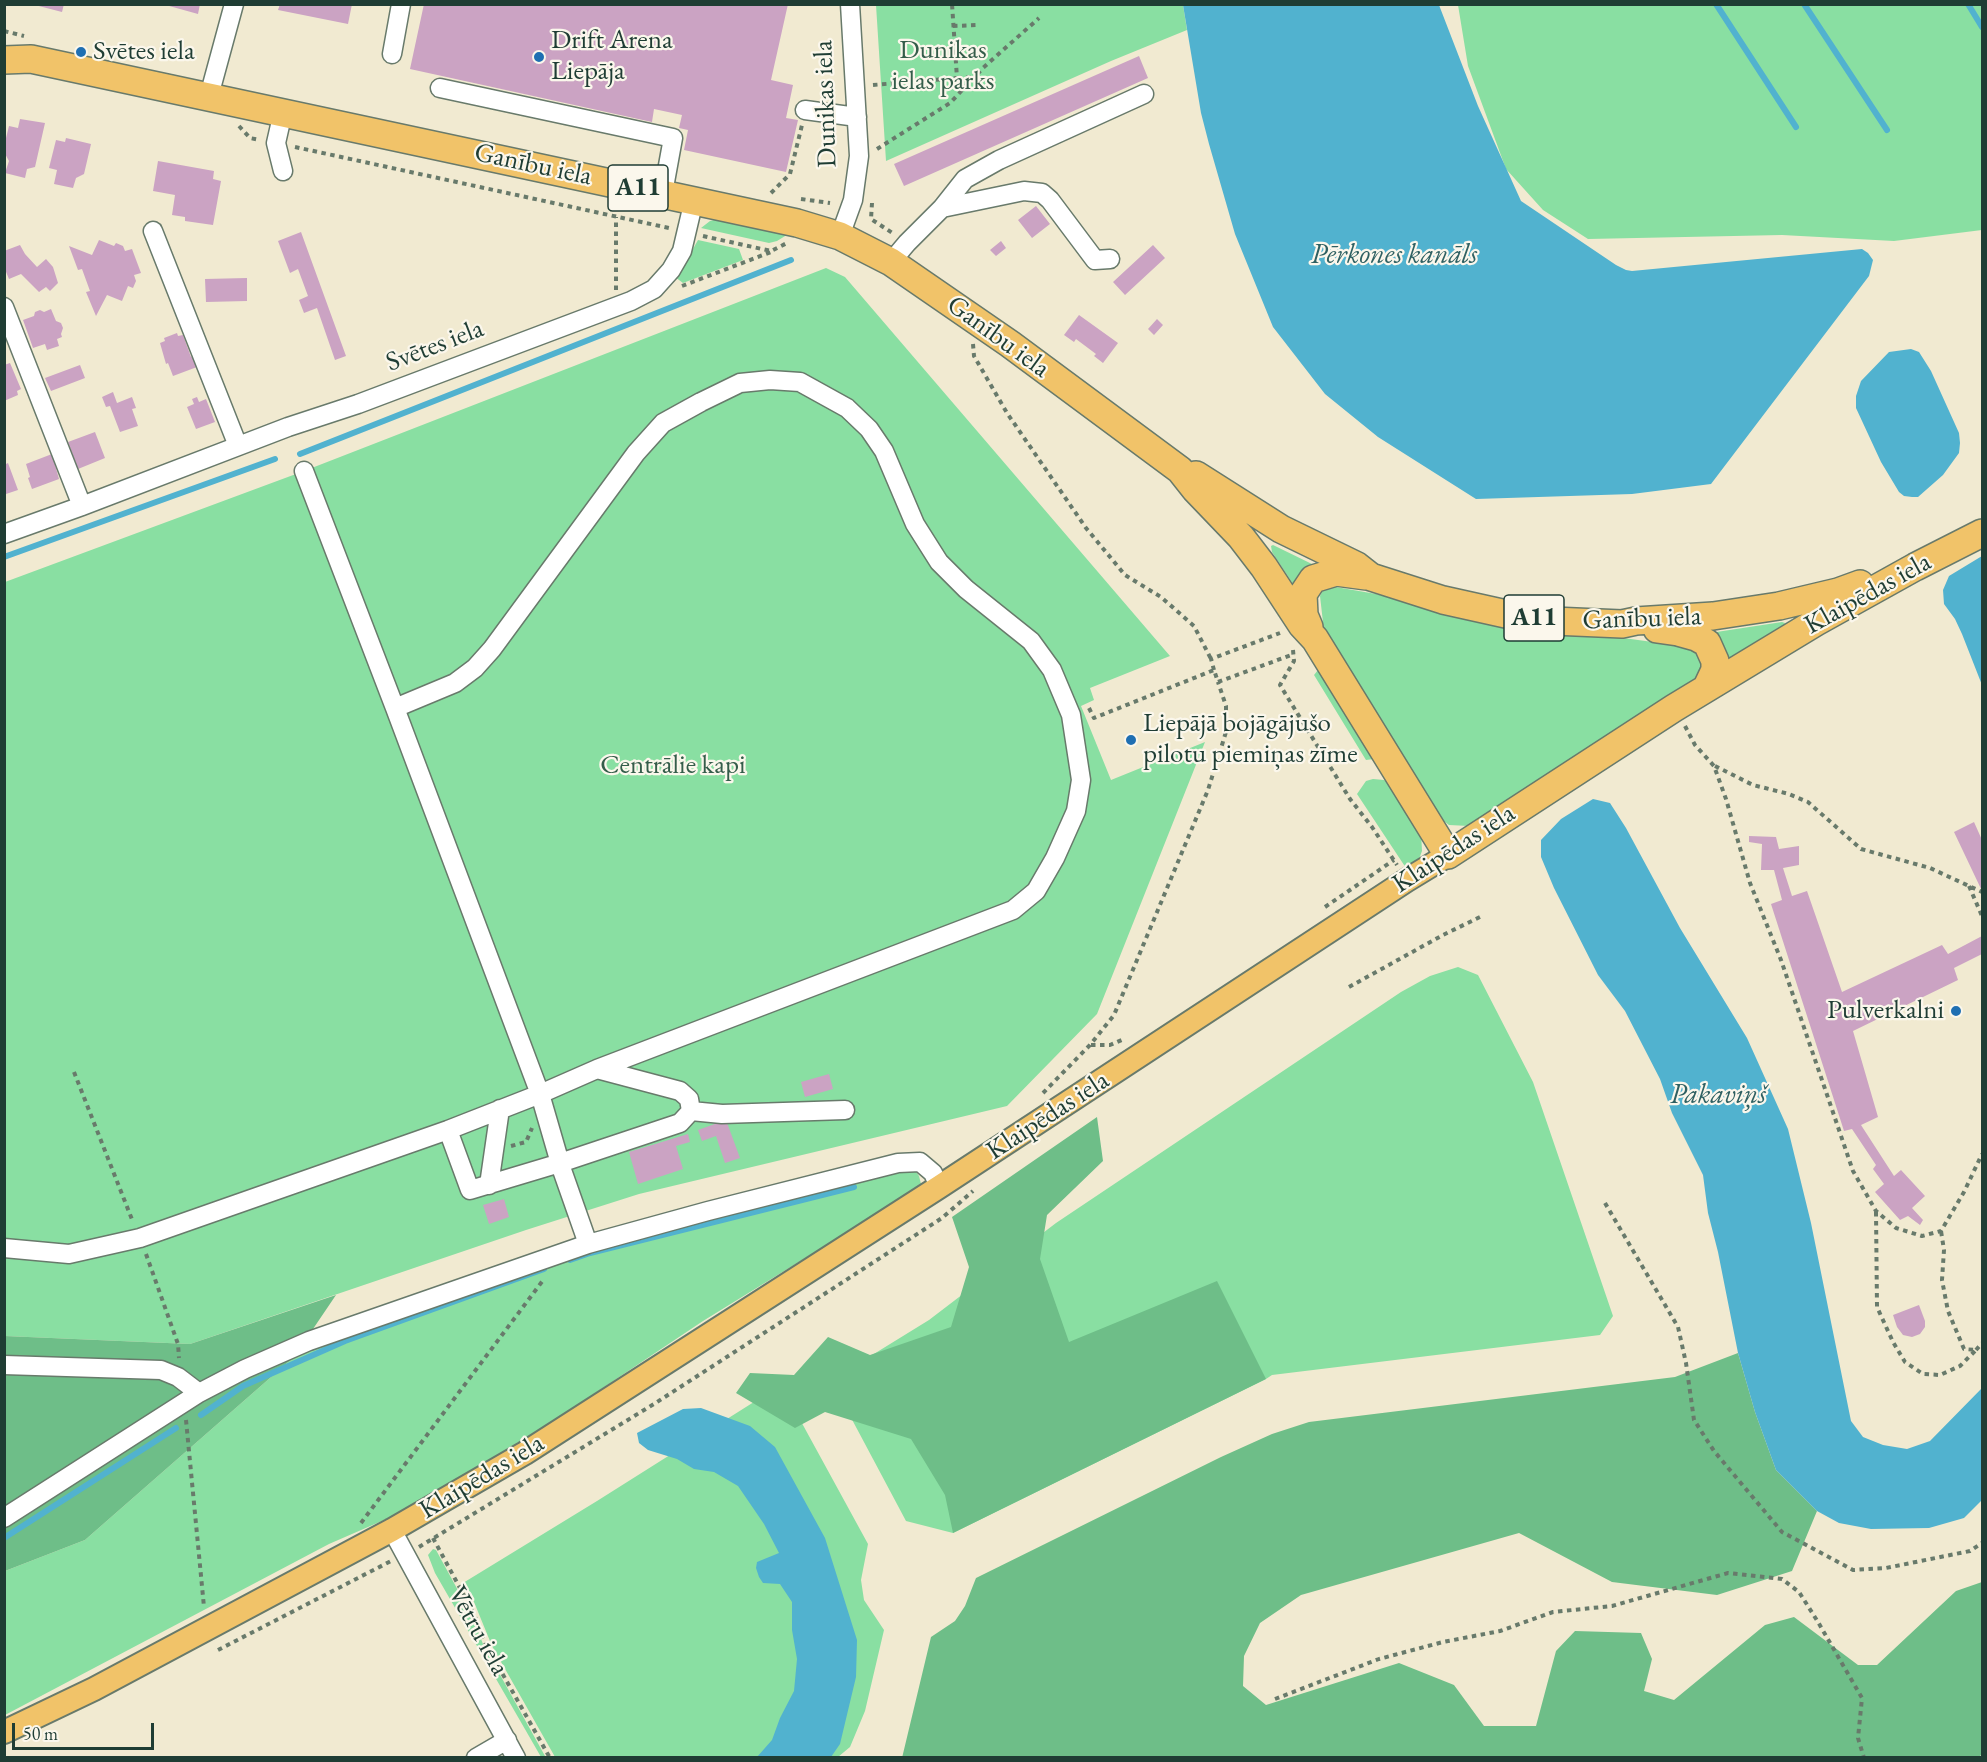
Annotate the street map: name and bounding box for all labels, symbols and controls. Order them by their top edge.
place label: Drift Arena Liepāja [551,25,673,88]
park label: Dunikas ielas parks [891,35,995,98]
place label: Svētes iela [93,36,195,68]
street label: Dunikas iela [808,40,844,168]
marker: Svētes iela [74,45,88,59]
marker: Drift Arena Liepāja [532,50,546,64]
street label: Ganību iela [471,137,595,193]
road number: A11 [608,165,668,211]
water label: Pērkones kanāls [1311,238,1477,272]
street label: Ganību iela [940,289,1056,385]
street label: Svētes iela [382,313,488,379]
street label: Klaipēdas iela [1799,546,1937,642]
road number: A11 [1504,595,1564,641]
street label: Ganību iela [1582,601,1702,637]
place label: Liepājā bojāgājušo pilotu piemiņas zīme [1143,708,1358,771]
marker: Liepājā bojāgājušo pilotu piemiņas zīme [1124,733,1138,747]
park label: Centrālie kapi [600,750,746,782]
street label: Klaipēdas iela [1387,797,1521,901]
place label: Pulverkalni [1827,995,1944,1027]
marker: Pulverkalni [1949,1004,1963,1018]
street label: Klaipēdas iela [981,1064,1115,1168]
water label: Pakaviņš [1670,1078,1766,1112]
street label: Klaipēdas iela [414,1427,550,1527]
street label: Vētru iela [440,1581,516,1681]
scale bar [15,1711,158,1749]
text: 50 m [23,1722,58,1745]

